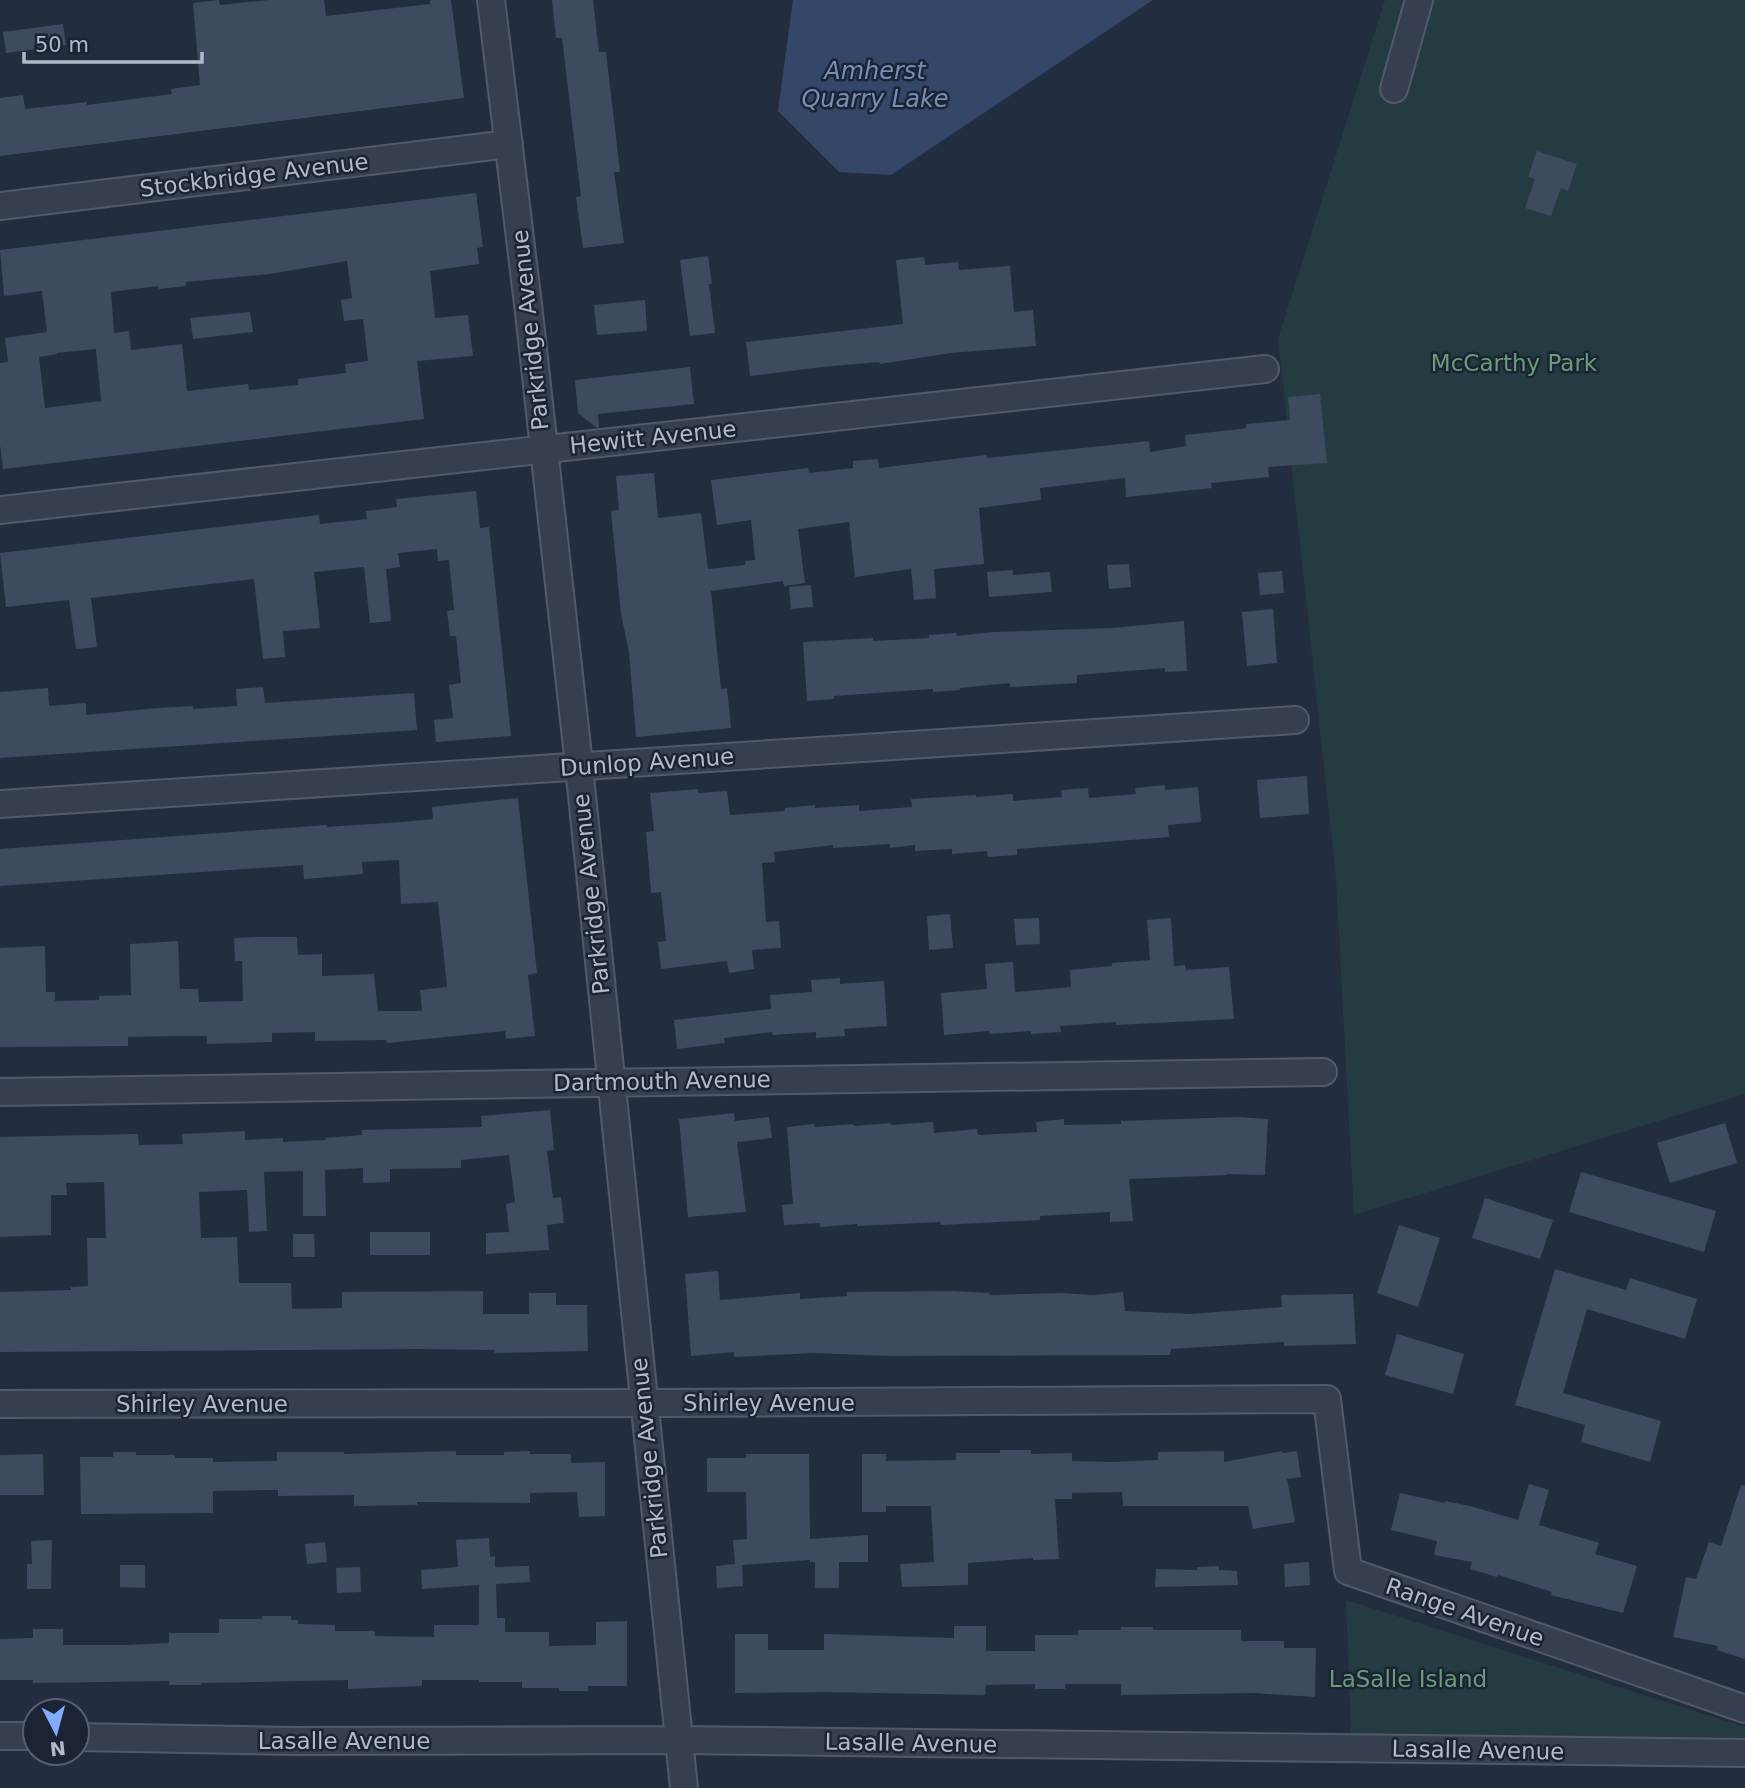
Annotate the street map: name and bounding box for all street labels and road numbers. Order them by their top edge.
street label: Stockbridge Avenue [138,148,370,202]
street label: Parkridge Avenue [507,228,553,432]
street label: Hewitt Avenue [568,415,738,459]
street label: Dunlop Avenue [559,743,735,781]
street label: Parkridge Avenue [568,792,614,996]
street label: Dartmouth Avenue [553,1066,771,1096]
street label: Parkridge Avenue [626,1356,672,1560]
street label: Shirley Avenue [683,1390,855,1416]
street label: Shirley Avenue [116,1391,288,1417]
street label: Range Avenue [1382,1573,1548,1651]
street label: Lasalle Avenue [258,1728,430,1754]
street label: Lasalle Avenue [824,1728,998,1758]
street label: Lasalle Avenue [1391,1735,1565,1765]

